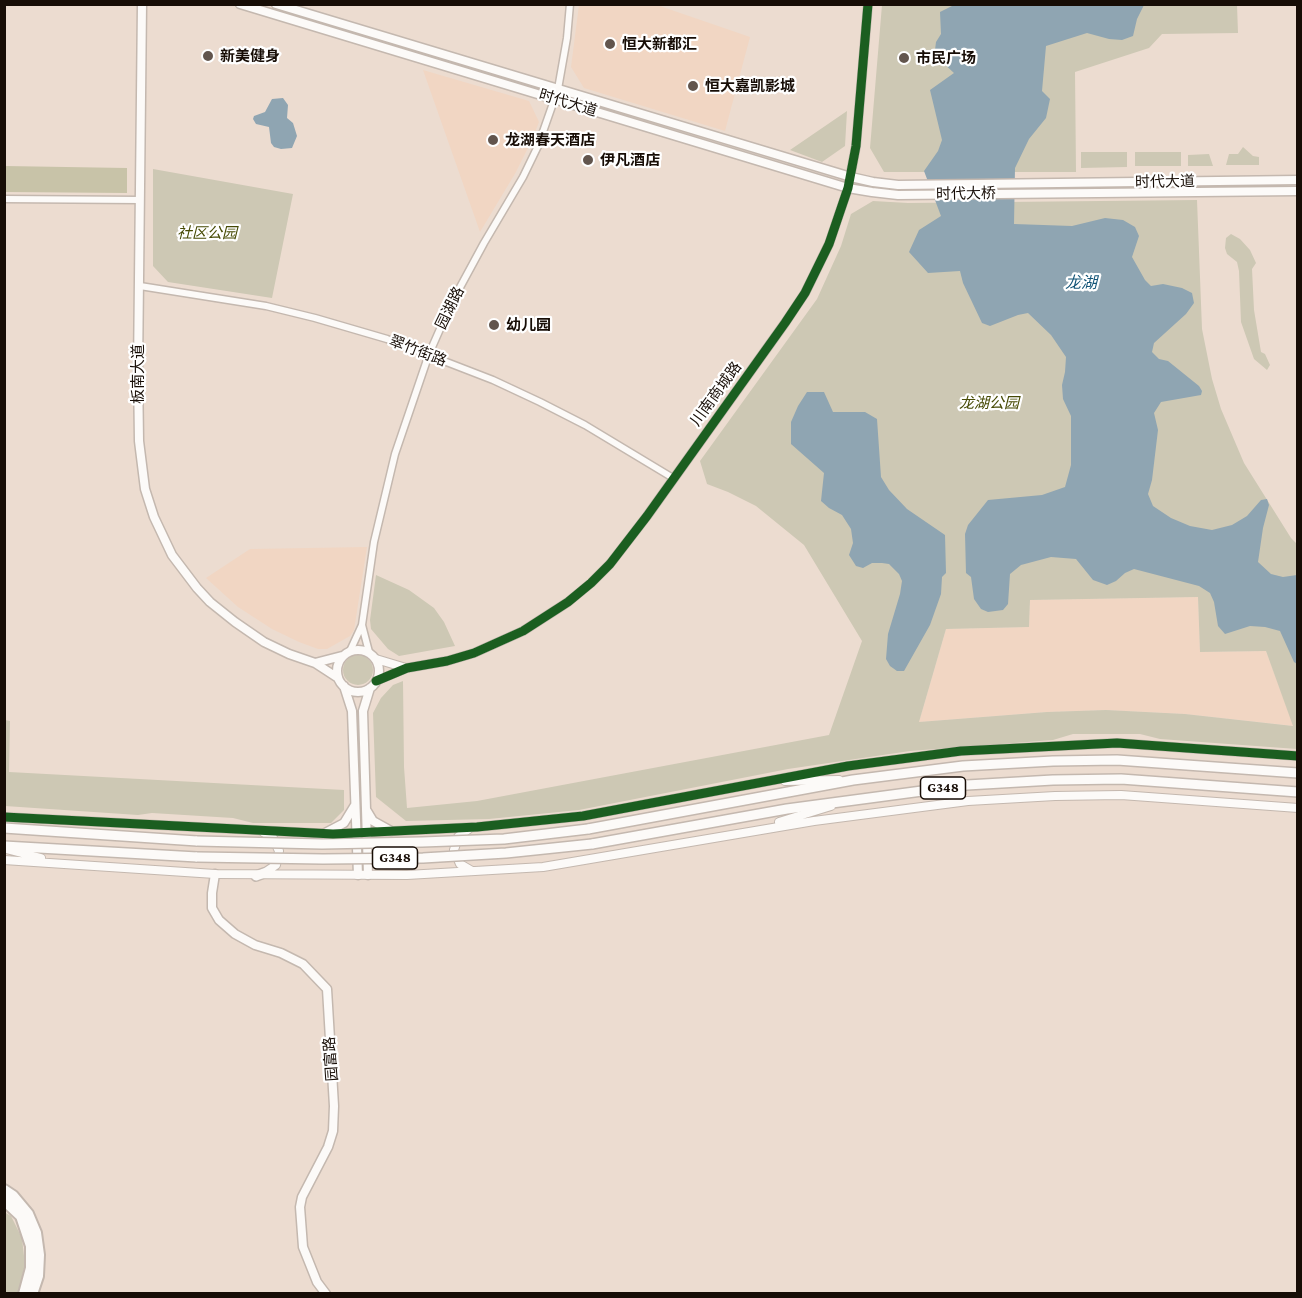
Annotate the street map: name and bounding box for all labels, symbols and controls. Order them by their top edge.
place label: 恒大新都汇 [622,35,697,53]
marker: 恒大新都汇 [603,37,617,51]
place label: 新美健身 [220,47,280,65]
marker: 新美健身 [201,49,215,63]
place label: 市民广场 [916,49,976,67]
marker: 市民广场 [897,51,911,65]
place label: 恒大嘉凯影城 [705,77,795,95]
marker: 恒大嘉凯影城 [686,79,700,93]
street label: 时代大道 [537,86,599,120]
place label: 龙湖春天酒店 [505,131,595,149]
marker: 龙湖春天酒店 [486,133,500,147]
place label: 伊凡酒店 [600,151,660,169]
marker: 伊凡酒店 [581,153,595,167]
street label: 时代大道 [1135,172,1195,192]
street label: 时代大桥 [936,184,996,204]
park label: 社区公园 [177,224,237,242]
water label: 龙湖 [1065,273,1097,293]
street label: 园湖路 [432,284,468,332]
place label: 幼儿园 [506,316,551,334]
marker: 幼儿园 [487,318,501,332]
street label: 翠竹街路 [387,332,449,370]
street label: 板南大道 [129,344,147,404]
street label: 川南商城路 [687,358,745,430]
park label: 龙湖公园 [959,394,1019,412]
road number: G348 [920,777,966,799]
road number: G348 [372,847,418,869]
street label: 园富路 [320,1036,342,1082]

